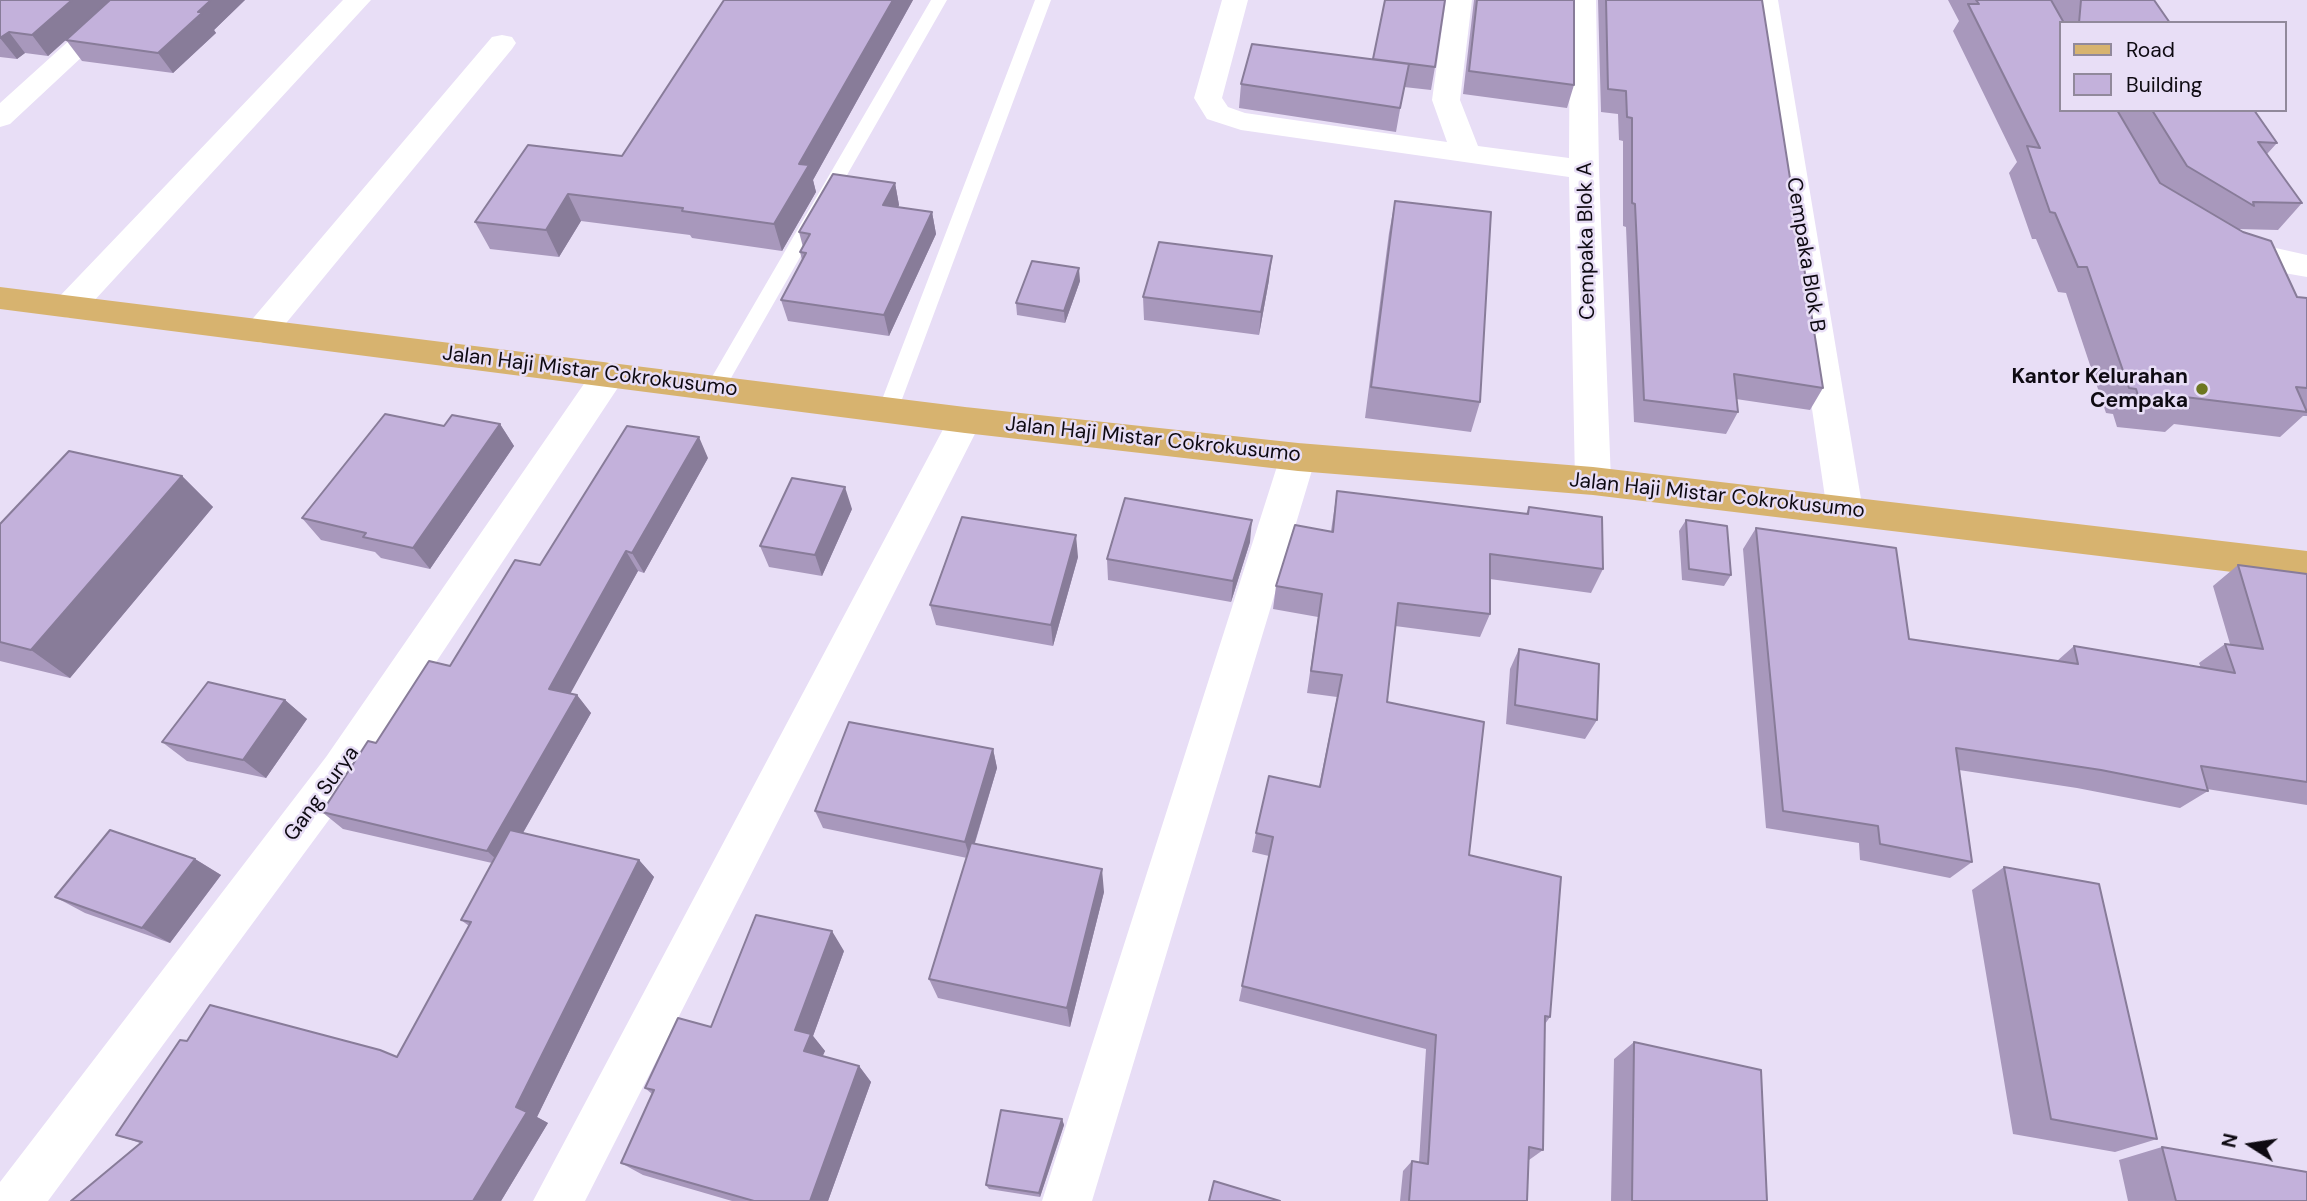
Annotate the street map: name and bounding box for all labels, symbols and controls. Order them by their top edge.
legend [2058,21,2286,112]
text: Road [2126,36,2175,64]
text: Building [2126,71,2202,99]
street label: Cempaka Blok A [1573,162,1601,320]
street label: Cempaka Blok B [1780,176,1830,334]
street label: Jalan Haji Mistar Cokrokusumo [441,341,739,403]
place label: Kantor Kelurahan Cempaka [2011,364,2188,414]
marker: Kantor Kelurahan Cempaka [2194,381,2210,397]
street label: Jalan Haji Mistar Cokrokusumo [1004,412,1302,468]
street label: Jalan Haji Mistar Cokrokusumo [1568,468,1866,524]
street label: Gang Surya [279,742,365,846]
north arrow [2216,1110,2286,1180]
text: N [2216,1131,2244,1150]

